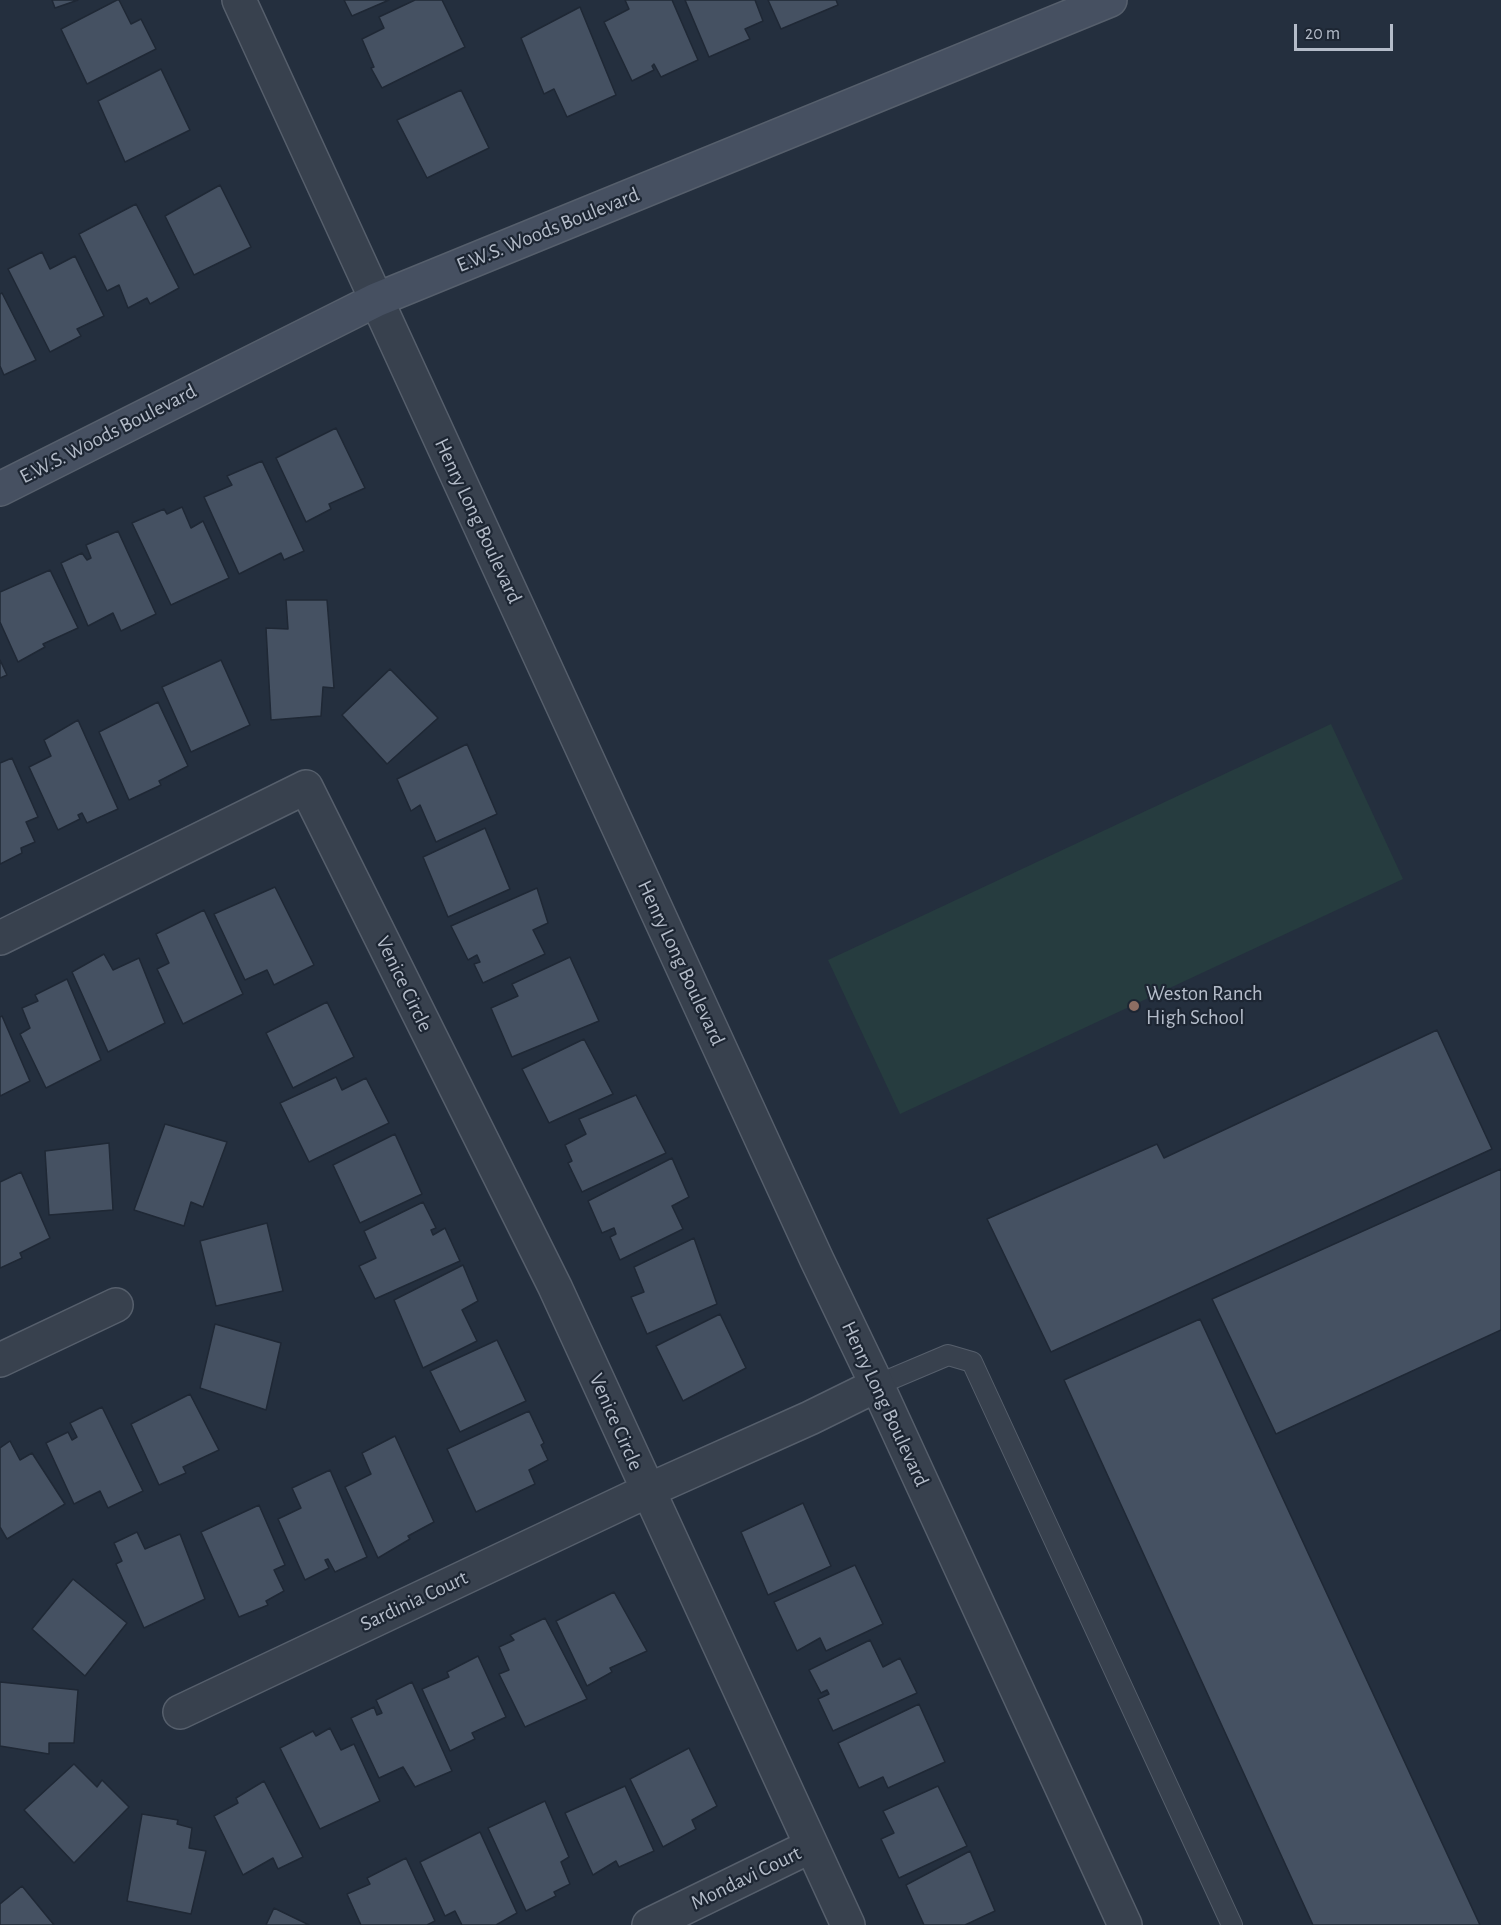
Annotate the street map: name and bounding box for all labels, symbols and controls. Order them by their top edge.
scale bar [1297,12,1396,50]
text: 20 m [1305,25,1340,43]
street label: E.W.S. Woods Boulevard [453,182,643,278]
street label: E.W.S. Woods Boulevard [15,379,201,489]
street label: Henry Long Boulevard [429,434,527,608]
street label: Henry Long Boulevard [632,876,730,1050]
street label: Venice Circle [370,932,438,1036]
place label: Weston Ranch High School [1146,981,1263,1031]
marker: Weston Ranch High School [1127,999,1141,1013]
street label: Henry Long Boulevard [836,1317,934,1491]
street label: Venice Circle [583,1370,649,1474]
street label: Sardinia Court [356,1565,472,1637]
street label: Mondavi Court [687,1840,805,1916]

